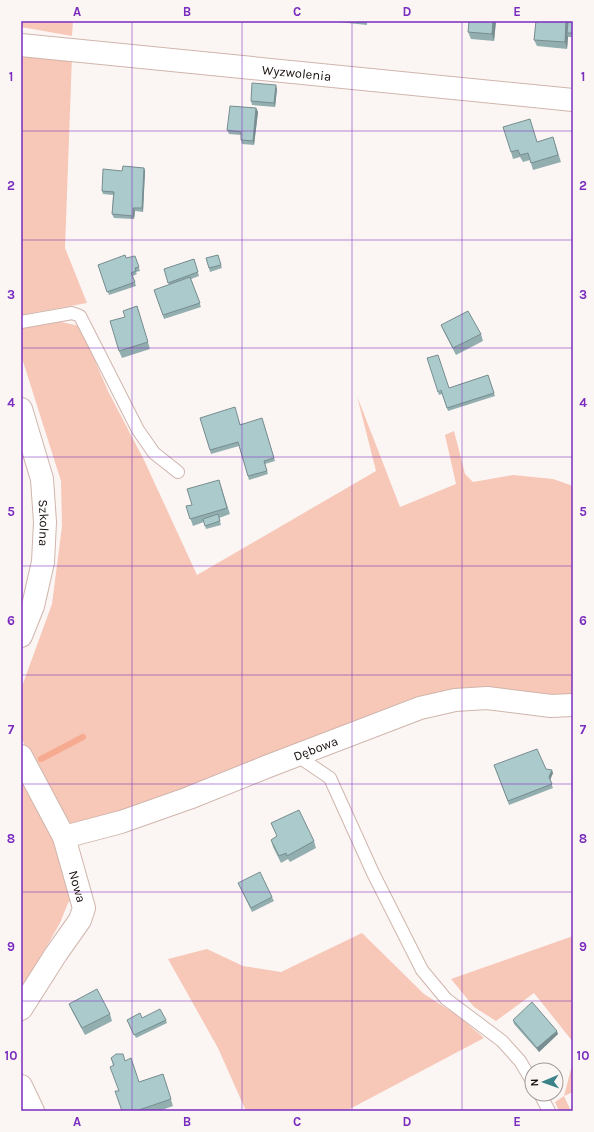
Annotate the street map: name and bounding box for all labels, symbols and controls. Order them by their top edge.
text: A [73,4,81,19]
text: B [183,4,191,19]
text: C [293,4,301,19]
text: D [403,4,412,19]
text: E [513,4,521,19]
street label: Wyzwolenia [261,62,332,83]
text: 1 [9,69,13,84]
text: 1 [581,69,585,84]
text: 2 [7,178,15,193]
text: 2 [579,178,587,193]
text: 3 [7,287,15,302]
text: 3 [579,287,587,302]
text: 4 [7,395,15,410]
text: 4 [579,395,587,410]
street label: Szkolna [36,499,53,547]
text: 5 [7,504,15,519]
text: 5 [579,504,587,519]
text: 6 [7,613,15,628]
text: 6 [579,613,587,628]
text: 7 [8,722,15,737]
text: 7 [580,722,587,737]
street label: Dębowa [291,733,340,763]
text: 8 [7,831,15,846]
text: 8 [579,831,587,846]
street label: Nowa [66,869,90,904]
text: 9 [7,939,15,954]
text: 9 [579,939,587,954]
text: 10 [5,1048,17,1063]
text: 10 [577,1048,589,1063]
north arrow [524,1062,564,1102]
text: N [528,1078,541,1087]
text: A [73,1114,81,1129]
text: B [183,1114,191,1129]
text: C [293,1114,301,1129]
text: D [403,1114,412,1129]
text: E [513,1114,521,1129]

